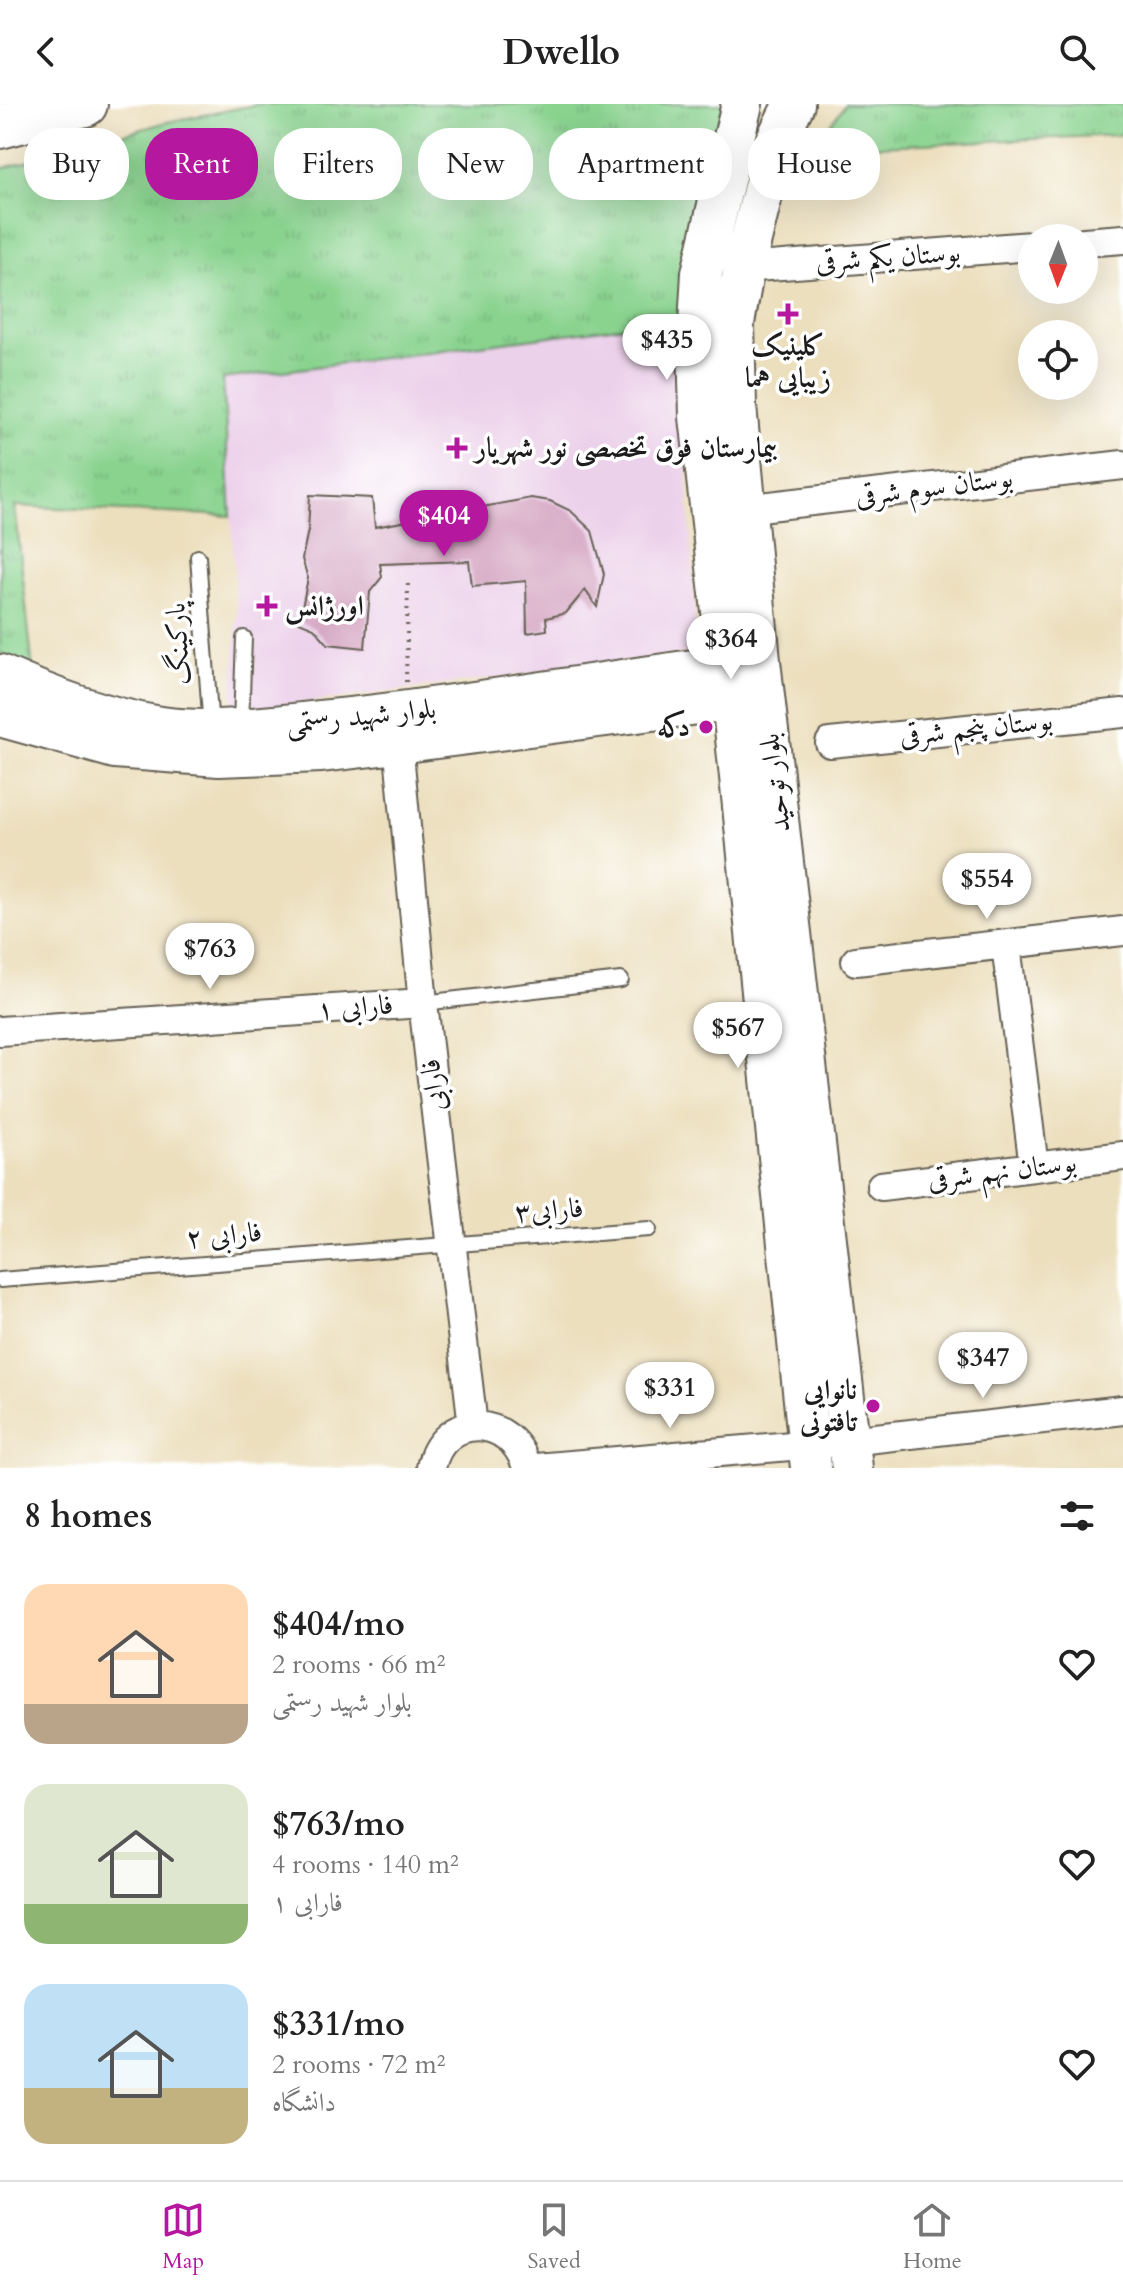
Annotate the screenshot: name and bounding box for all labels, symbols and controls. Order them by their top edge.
text: Dwello [503,28,620,77]
icon: back [24,30,68,74]
icon: search [1055,30,1099,74]
chip: Buy [24,128,129,200]
chip: Rent [145,128,258,200]
chip: Filters [274,128,402,200]
chip: New [418,128,533,200]
chip: Apartment [549,128,732,200]
chip: House [748,128,880,200]
north arrow [1018,224,1098,304]
map controls [1018,224,1098,400]
street label: بوستان یکم شرقی [814,233,962,288]
marker: کلینیک زیبایی هما [777,303,799,325]
pin: $435 [620,314,714,382]
button: locate [1018,320,1098,400]
text: $435 [640,322,694,357]
place label: کلینیک زیبایی هما [745,327,831,397]
place label: بیمارستان فوق تخصصی نور شهریار [472,429,777,467]
marker: بیمارستان فوق تخصصی نور شهریار [446,437,468,459]
street label: بوستان سوم شرقی [853,458,1016,520]
pin: $404 [397,490,491,558]
text: $404 [417,498,471,533]
place label: اورژانس [285,587,364,625]
marker: اورژانس [256,595,278,617]
street label: پارکینگ [156,600,201,687]
pin: $364 [684,613,778,681]
text: $364 [704,621,758,656]
street label: بلوار شهید رستمی [284,689,438,743]
street label: بوستان پنجم شرقی [897,701,1055,762]
place label: دکه [657,708,690,746]
marker: دکه [697,718,715,736]
street label: بلوار توحید [750,731,800,835]
pin: $554 [940,853,1034,921]
text: $554 [960,861,1014,896]
pin: $763 [163,923,257,991]
text: $763 [183,931,237,966]
street label: فارابی ۱ [316,985,394,1029]
pin: $567 [691,1002,785,1070]
text: $567 [711,1010,765,1045]
street label: فارابی [411,1057,455,1113]
street label: بوستان نهم شرقی [925,1143,1079,1206]
street label: فارابی۳ [513,1189,585,1231]
street label: فارابی ۲ [184,1213,264,1257]
pin: $347 [936,1332,1030,1400]
text: $347 [956,1340,1010,1375]
pin: $331 [623,1362,717,1430]
text: $331 [643,1370,697,1405]
place label: نانوایی تافتونی [799,1371,858,1441]
marker: نانوایی تافتونی [864,1397,882,1415]
text: 8 homes [24,1493,152,1539]
icon: filters [1055,1494,1099,1538]
text: $404/mo [272,1601,405,1647]
icon: home [88,1616,184,1712]
icon: heart [1055,1642,1099,1686]
text: 2 rooms · 66 m² [272,1647,445,1682]
text: بلوار شهید رستمی [272,1685,412,1720]
text: $763/mo [272,1801,405,1847]
icon: home [88,1816,184,1912]
icon: heart [1055,1842,1099,1886]
text: 4 rooms · 140 m² [272,1847,459,1882]
text: فارابی ۱ [272,1885,343,1920]
text: $331/mo [272,2001,405,2047]
icon: home [88,2016,184,2112]
icon: heart [1055,2042,1099,2086]
text: 2 rooms · 72 m² [272,2047,445,2082]
text: دانشگاه [272,2085,336,2120]
tab: Map [161,2198,205,2276]
tab: Saved [527,2198,581,2276]
tab: Home [903,2198,962,2276]

